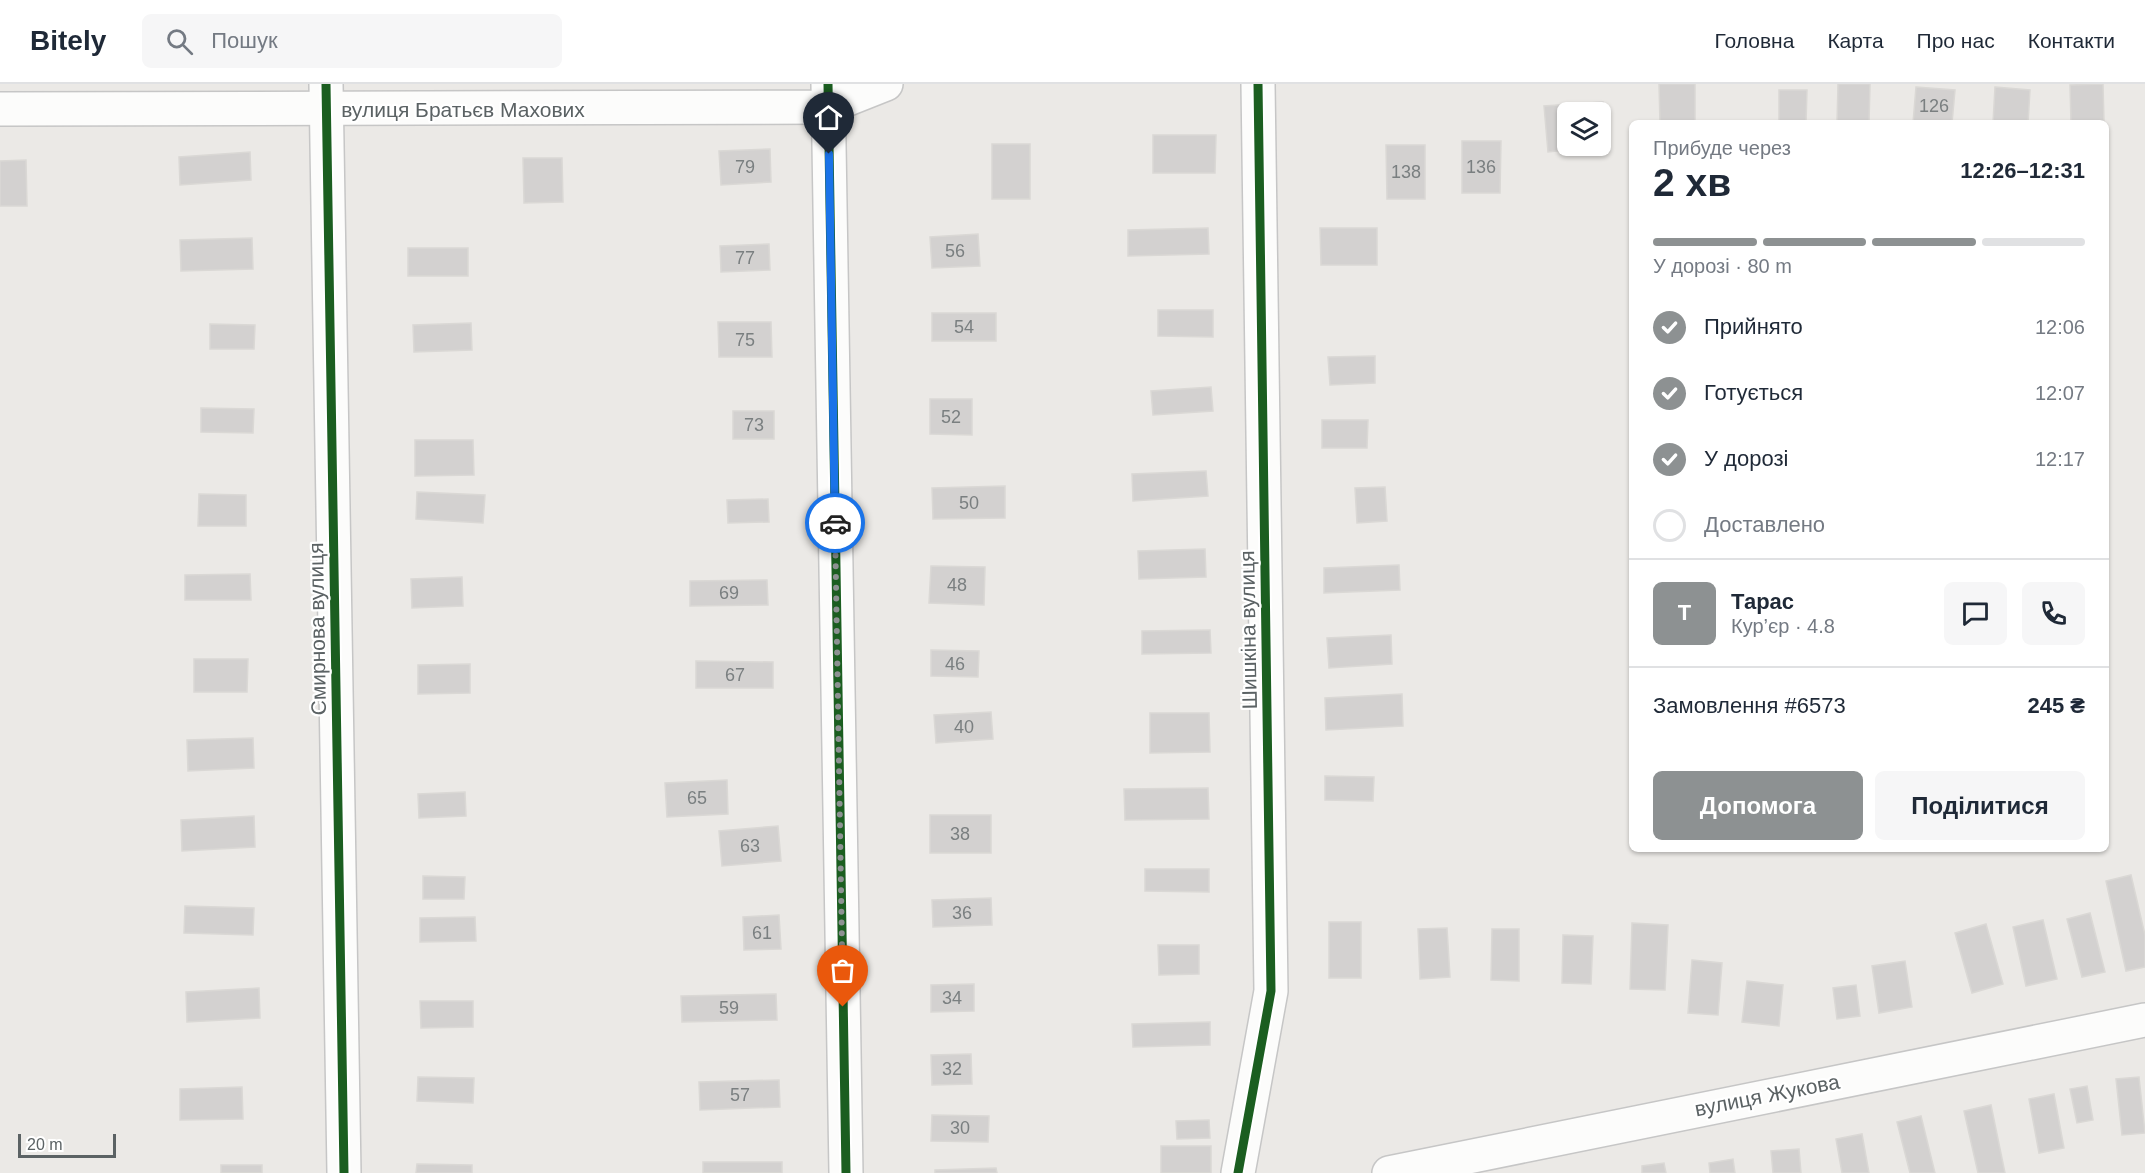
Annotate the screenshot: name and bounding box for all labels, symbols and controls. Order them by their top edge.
search box [142,14,562,68]
text: Bitely [30,25,106,56]
icon: search [163,25,196,58]
text: Пошук [211,28,278,53]
text: Головна [1715,29,1794,52]
text: Карта [1827,29,1884,52]
text: Про нас [1917,29,1995,52]
text: Контакти [2028,29,2115,52]
pin [803,92,854,154]
house number: 126 [1919,96,1949,116]
street label: вулиця Братьєв Махових [341,98,585,121]
icon: home [812,101,845,134]
map controls [1557,102,1611,156]
button: layers [1557,102,1611,156]
text: Прибуде через [1653,137,1791,159]
house number: 79 [735,157,755,177]
house number: 136 [1466,157,1496,177]
text: 12:26–12:31 [1960,158,2085,183]
text: 2 хв [1653,161,1731,204]
house number: 138 [1391,162,1421,182]
house number: 56 [945,241,965,261]
house number: 77 [735,248,755,268]
text: У дорозі · 80 m [1653,255,1792,277]
icon: check [1653,311,1686,344]
text: Прийнято [1704,314,1803,339]
text: 12:06 [2035,316,2085,338]
house number: 54 [954,317,974,337]
house number: 75 [735,330,755,350]
icon: check [1653,377,1686,410]
text: Готується [1704,380,1803,405]
text: 12:07 [2035,382,2085,404]
house number: 52 [941,407,961,427]
house number: 73 [744,415,764,435]
icon: check [1653,443,1686,476]
text: У дорозі [1704,446,1788,471]
text: 12:17 [2035,448,2085,470]
courier [805,493,865,553]
house number: 50 [959,493,979,513]
icon: car [819,507,852,540]
text: Доставлено [1704,512,1825,537]
street label: Смирнова вулиця [304,542,330,716]
street label: Шишкіна вулиця [1235,550,1261,710]
house number: 48 [947,575,967,595]
button: chat [1944,582,2007,645]
button: phone [2022,582,2085,645]
house number: 69 [719,583,739,603]
text: Тарас [1731,589,1794,614]
text: Т [1678,600,1691,625]
text: Кур’єр · 4.8 [1731,615,1835,637]
house number: 46 [945,654,965,674]
house number: 67 [725,665,745,685]
text: Замовлення #6573 [1653,693,1846,718]
text: 245 ₴ [2028,693,2085,718]
house number: 40 [954,717,974,737]
button: Допомога [1653,771,1863,840]
button: Поділитися [1875,771,2085,840]
house number: 65 [687,788,707,808]
house number: 38 [950,824,970,844]
house number: 63 [740,836,760,856]
house number: 36 [952,903,972,923]
house number: 61 [752,923,772,943]
pin [817,945,868,1007]
icon: bag [826,954,859,987]
house number: 34 [942,988,962,1008]
house number: 59 [719,998,739,1018]
house number: 32 [942,1059,962,1079]
street label: вулиця Жукова [1693,1070,1842,1120]
house number: 57 [730,1085,750,1105]
house number: 30 [950,1118,970,1138]
scale bar [18,1131,116,1158]
text: 20 m [27,1136,63,1153]

